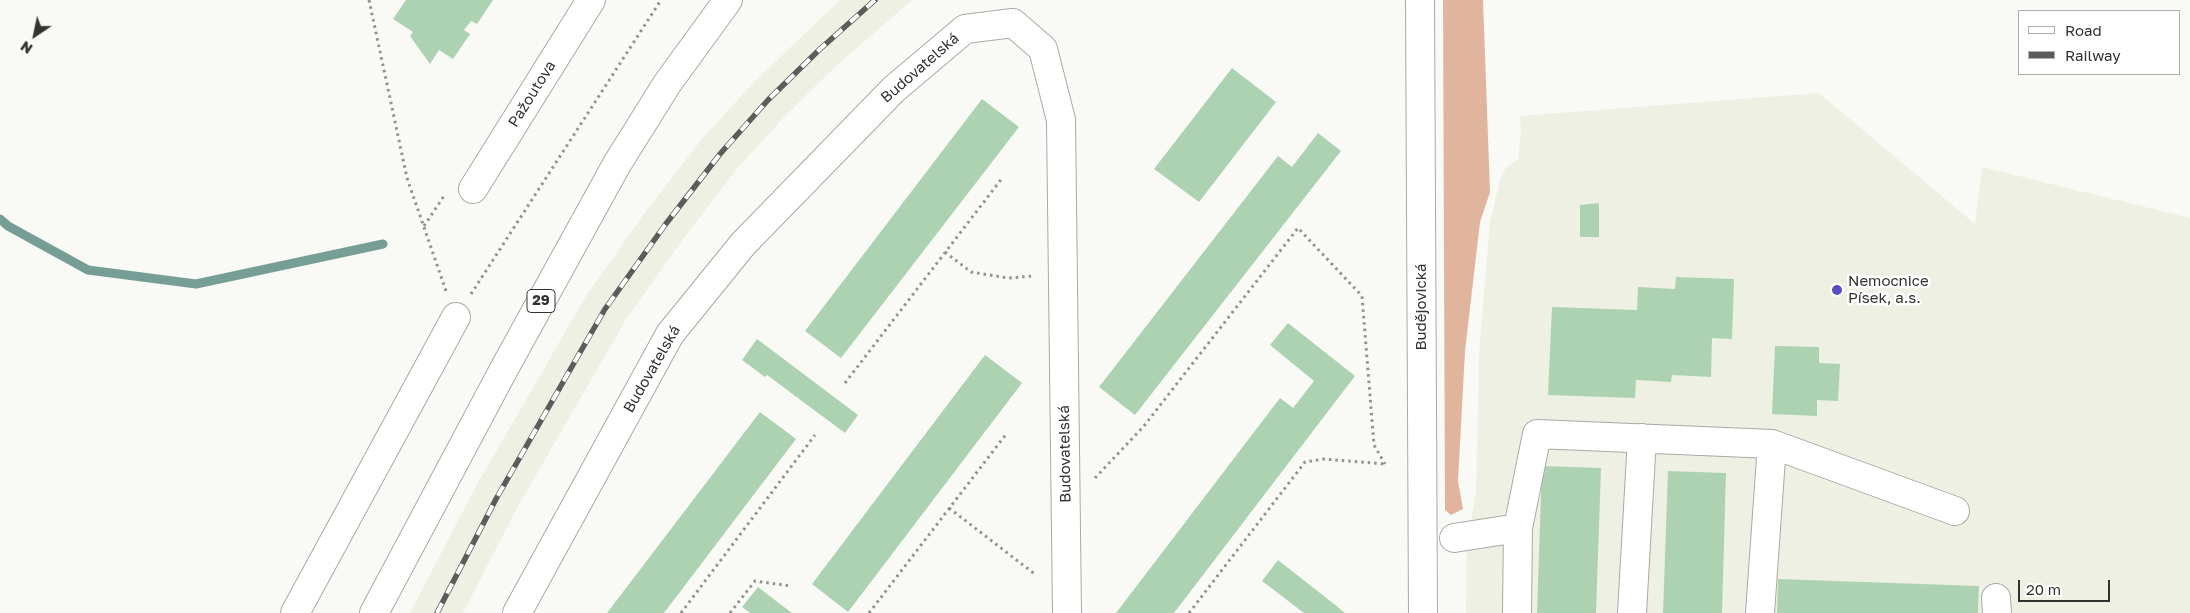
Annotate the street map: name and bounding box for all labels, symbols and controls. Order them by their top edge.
north arrow [10,10,60,60]
legend [2018,10,2180,75]
text: Road [2065,21,2102,39]
street label: Budovatelská [877,29,963,107]
text: N [17,38,36,58]
text: Railway [2065,46,2121,64]
street label: Pažoutova [504,57,560,131]
street label: Budějovická [1412,263,1430,351]
place label: Nemocnice Písek, a.s. [1848,272,1929,307]
marker: Nemocnice Písek, a.s. [1830,283,1844,297]
road number: 29 [527,290,555,312]
street label: Budovatelská [620,322,684,416]
street label: Budovatelská [1055,405,1075,503]
scale bar [2020,570,2112,602]
text: 20 m [2026,580,2061,598]

